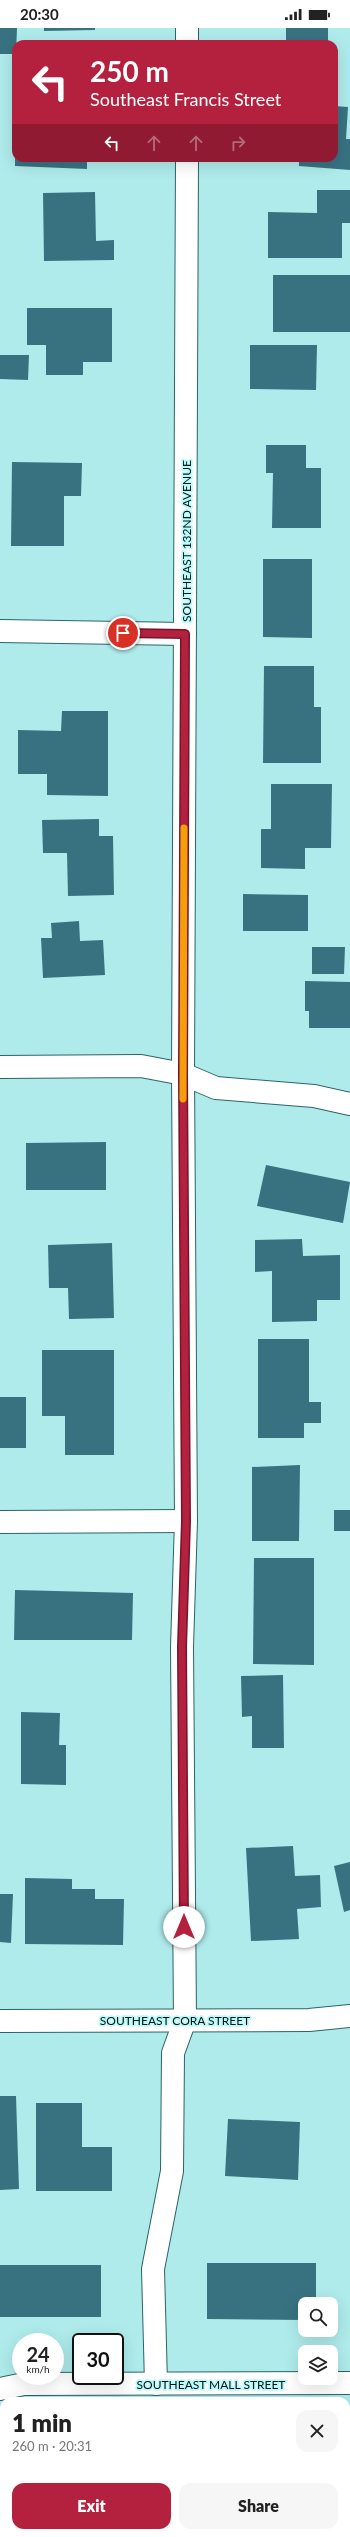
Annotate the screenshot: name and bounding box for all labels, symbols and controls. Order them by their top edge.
text: 20:30 [20,5,59,23]
text: 250 m [90,54,169,88]
icon: left [24,56,76,108]
text: Southeast Francis Street [90,88,281,110]
icon: left [101,132,123,154]
icon: ahead [143,132,165,154]
icon: ahead [185,132,207,154]
icon: right [227,132,249,154]
street label: SOUTHEAST 132ND AVENUE [179,460,194,622]
pin [106,616,140,650]
icon: arrive [112,622,134,644]
position arrow [163,1906,205,1948]
street label: SOUTHEAST CORA STREET [100,2013,250,2028]
map controls [298,2297,338,2385]
button: search [298,2297,338,2337]
speed limit sign: 30 [72,2333,124,2385]
text: 24 [26,2342,50,2366]
button: layers [298,2345,338,2385]
text: km/h [26,2363,50,2375]
street label: SOUTHEAST MALL STREET [137,2377,285,2392]
text: 1 min [12,2408,72,2437]
button: close [296,2410,338,2452]
text: 260 m · 20:31 [12,2438,92,2454]
button: Exit [12,2483,171,2529]
button: Share [179,2483,338,2529]

